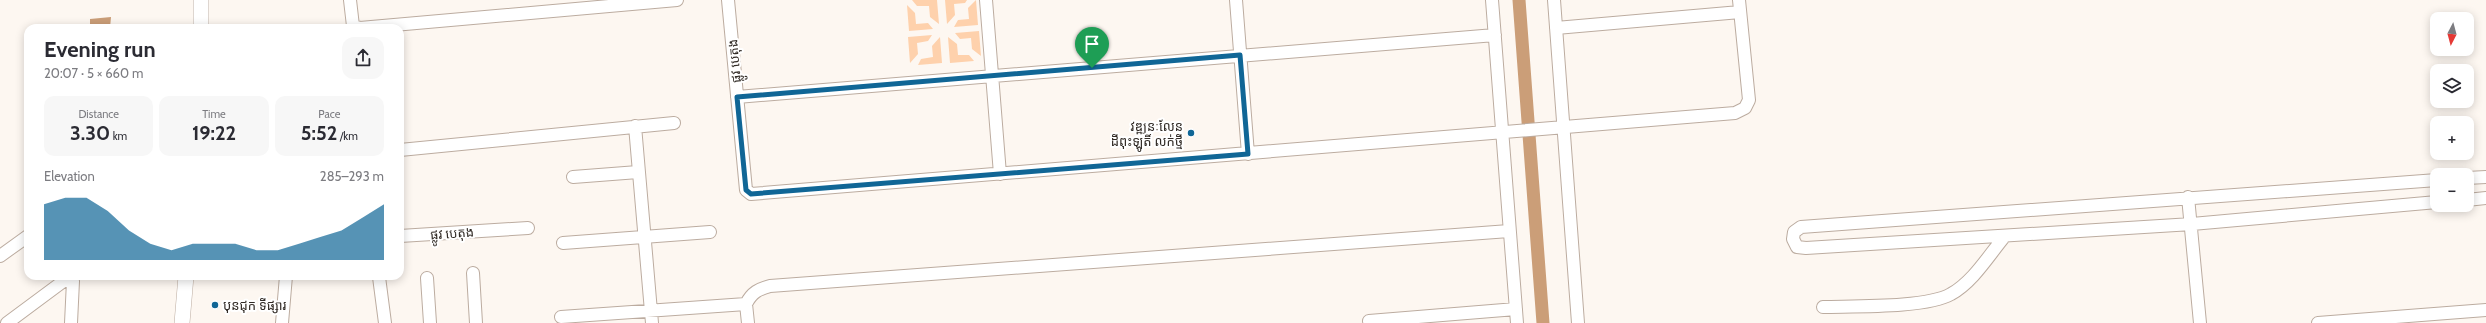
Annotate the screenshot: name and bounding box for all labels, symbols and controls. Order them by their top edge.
north arrow [2430,12,2474,56]
map controls [2430,12,2474,212]
pin [1075,27,1109,68]
icon: arrive [1081,33,1103,55]
text: Evening run [44,36,156,63]
button: share [342,37,384,79]
street label: ផ្លូវ បេតុង [724,38,748,84]
button: layers [2430,64,2474,108]
text: 20:07 · 5 × 660 m [44,65,143,81]
text: Distance [78,107,119,121]
text: Time [202,107,226,121]
text: Pace [318,107,340,121]
button: + [2430,116,2474,160]
place label: វឌ្ឍនៈលែន ដីពុះឡូតិ៍ លក់ថ្មី [1111,118,1183,152]
text: 3.30 [70,121,110,145]
text: 19:22 [192,121,236,145]
text: 5:52 [301,121,337,145]
marker: វឌ្ឍនៈលែន ដីពុះឡូតិ៍ លក់ថ្មី [1186,128,1196,138]
text: km [110,129,127,143]
text: /km [337,129,358,143]
text: Elevation [44,168,95,184]
text: 285–293 m [320,168,384,184]
button: − [2430,168,2474,212]
street label: ផ្លូវ បេតុង [430,223,475,246]
place label: បុនជុក ទីផ្សារ [223,297,287,314]
marker: បុនជុក ទីផ្សារ [210,300,220,310]

